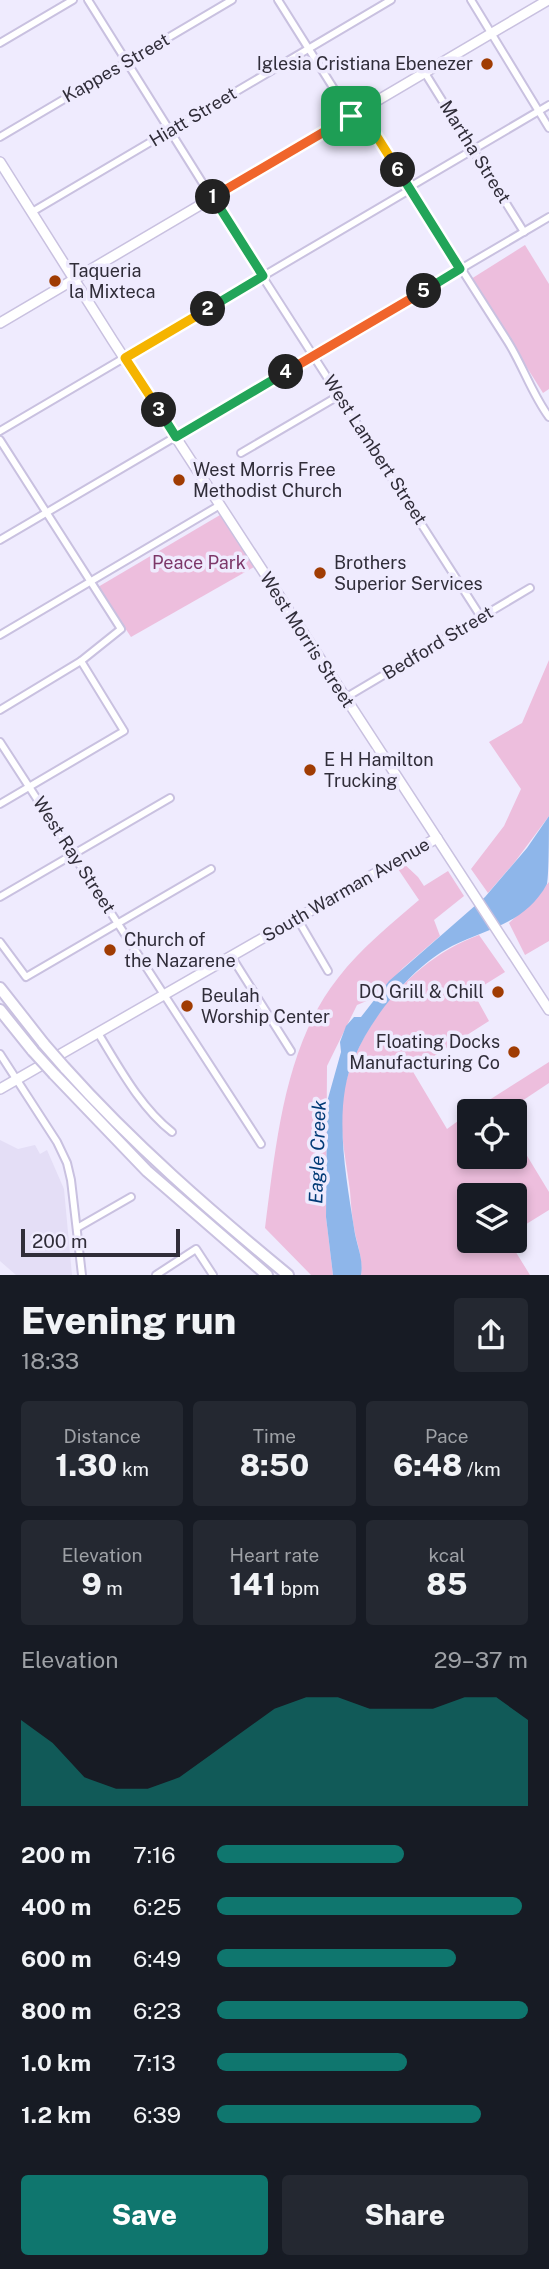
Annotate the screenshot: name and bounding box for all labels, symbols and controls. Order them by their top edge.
street label: Kappes Street [59,29,173,107]
place label: Iglesia Cristiana Ebenezer [257,53,473,74]
marker: Iglesia Cristiana Ebenezer [479,56,495,72]
street label: Hiatt Street [145,82,240,151]
pin [321,86,381,146]
icon: arrive [332,97,370,135]
street label: Martha Street [436,97,515,207]
pin: 6 [380,152,416,188]
text: 6 [391,158,404,180]
pin: 1 [196,180,230,214]
text: 1 [208,185,217,207]
place label: Taqueria la Mixteca [69,260,155,302]
marker: Taqueria la Mixteca [47,273,63,289]
pin: 5 [406,274,442,308]
text: 5 [417,279,430,301]
pin: 2 [190,292,226,326]
text: 2 [201,297,214,319]
pin: 4 [268,354,304,390]
text: 4 [279,360,292,382]
street label: West Lambert Street [319,371,432,528]
pin: 3 [142,392,176,428]
text: 3 [152,398,165,420]
place label: West Morris Free Methodist Church [193,459,342,501]
marker: West Morris Free Methodist Church [171,472,187,488]
park label: Peace Park [152,552,246,573]
place label: Brothers Superior Services [334,552,483,594]
marker: Brothers Superior Services [312,565,328,581]
street label: West Morris Street [256,568,359,711]
street label: Bedford Street [379,601,497,684]
place label: E H Hamilton Trucking [324,749,434,791]
marker: E H Hamilton Trucking [302,762,318,778]
street label: West Ray Street [29,792,120,917]
street label: South Warman Avenue [258,833,433,946]
place label: Church of the Nazarene [124,929,236,971]
marker: Church of the Nazarene [102,942,118,958]
place label: DQ Grill & Chill [359,981,484,1002]
marker: DQ Grill & Chill [490,984,506,1000]
place label: Beulah Worship Center [201,985,330,1027]
marker: Beulah Worship Center [179,998,195,1014]
place label: Floating Docks Manufacturing Co [349,1031,500,1073]
marker: Floating Docks Manufacturing Co [506,1044,522,1060]
water label: Eagle Creek [304,1099,330,1204]
map controls [457,1099,527,1253]
button: locate [457,1099,527,1169]
button: layers [457,1183,527,1253]
scale bar [21,1226,180,1258]
text: 200 m [32,1230,88,1252]
text: Evening run [21,1298,236,1343]
button: share [454,1298,528,1372]
text: 18:33 [21,1347,79,1374]
text: Distance [64,1425,141,1447]
text: Time [253,1425,296,1447]
text: Pace [425,1425,469,1447]
text: 1.30 [55,1447,117,1483]
text: 8:50 [240,1447,309,1483]
text: 6:48 [393,1447,462,1483]
text: km [117,1458,149,1480]
text: /km [462,1458,501,1480]
text: Elevation [62,1544,142,1566]
text: Heart rate [230,1544,319,1566]
text: kcal [428,1544,465,1566]
text: 9 [82,1566,102,1602]
text: 141 [229,1566,276,1602]
text: 85 [426,1566,467,1602]
text: m [102,1577,123,1599]
text: bpm [276,1577,320,1599]
text: Elevation [21,1646,119,1673]
text: 29–37 m [434,1646,528,1673]
text: 200 m [21,1841,91,1868]
text: 7:16 [133,1841,176,1868]
text: 400 m [21,1893,91,1920]
text: 6:25 [133,1893,181,1920]
text: 600 m [21,1945,91,1972]
text: 6:49 [133,1945,181,1972]
text: 800 m [21,1997,92,2024]
text: 6:23 [133,1997,181,2024]
text: 1.0 km [21,2049,91,2076]
text: 7:13 [133,2049,176,2076]
text: 1.2 km [21,2101,91,2128]
text: 6:39 [133,2101,181,2128]
button: Save [21,2175,268,2255]
button: Share [282,2175,528,2255]

